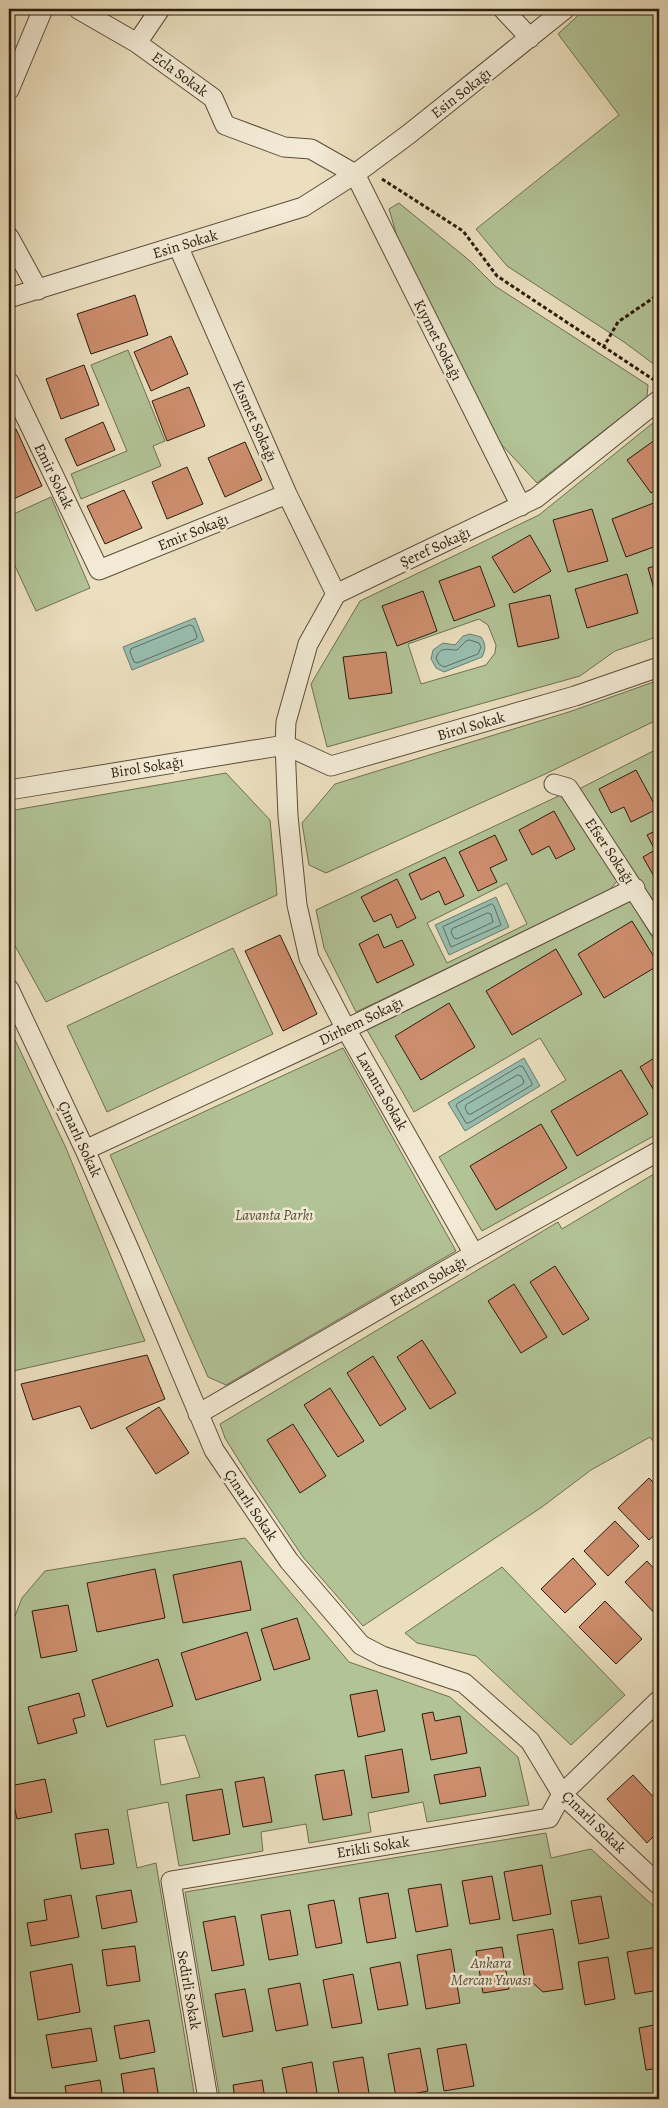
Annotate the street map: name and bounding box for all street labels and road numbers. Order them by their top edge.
street label: Ecla Sokak [148,47,213,102]
street label: Esin Sokağı [427,63,495,123]
street label: Esin Sokak [150,224,220,263]
street label: Kıymet Sokağı [409,296,467,384]
street label: Kısmet Sokağı [228,377,282,465]
street label: Emir Sokak [30,440,79,513]
street label: Emir Sokağı [155,509,231,555]
street label: Şeref Sokağı [397,522,473,572]
street label: Birol Sokak [435,707,508,745]
street label: Birol Sokağı [109,751,185,783]
street label: Efser Sokağı [580,814,640,888]
street label: Dirhem Sokağı [315,992,407,1050]
street label: Lavanta Sokak [351,1048,413,1134]
street label: Çınarlı Sokak [54,1098,107,1181]
street label: Erdem Sokağı [386,1251,470,1311]
street label: Çınarlı Sokak [220,1465,283,1545]
street label: Çınarlı Sokak [558,1786,631,1858]
street label: Erikli Sokak [335,1831,411,1863]
street label: Sedirli Sokak [172,1949,206,2032]

